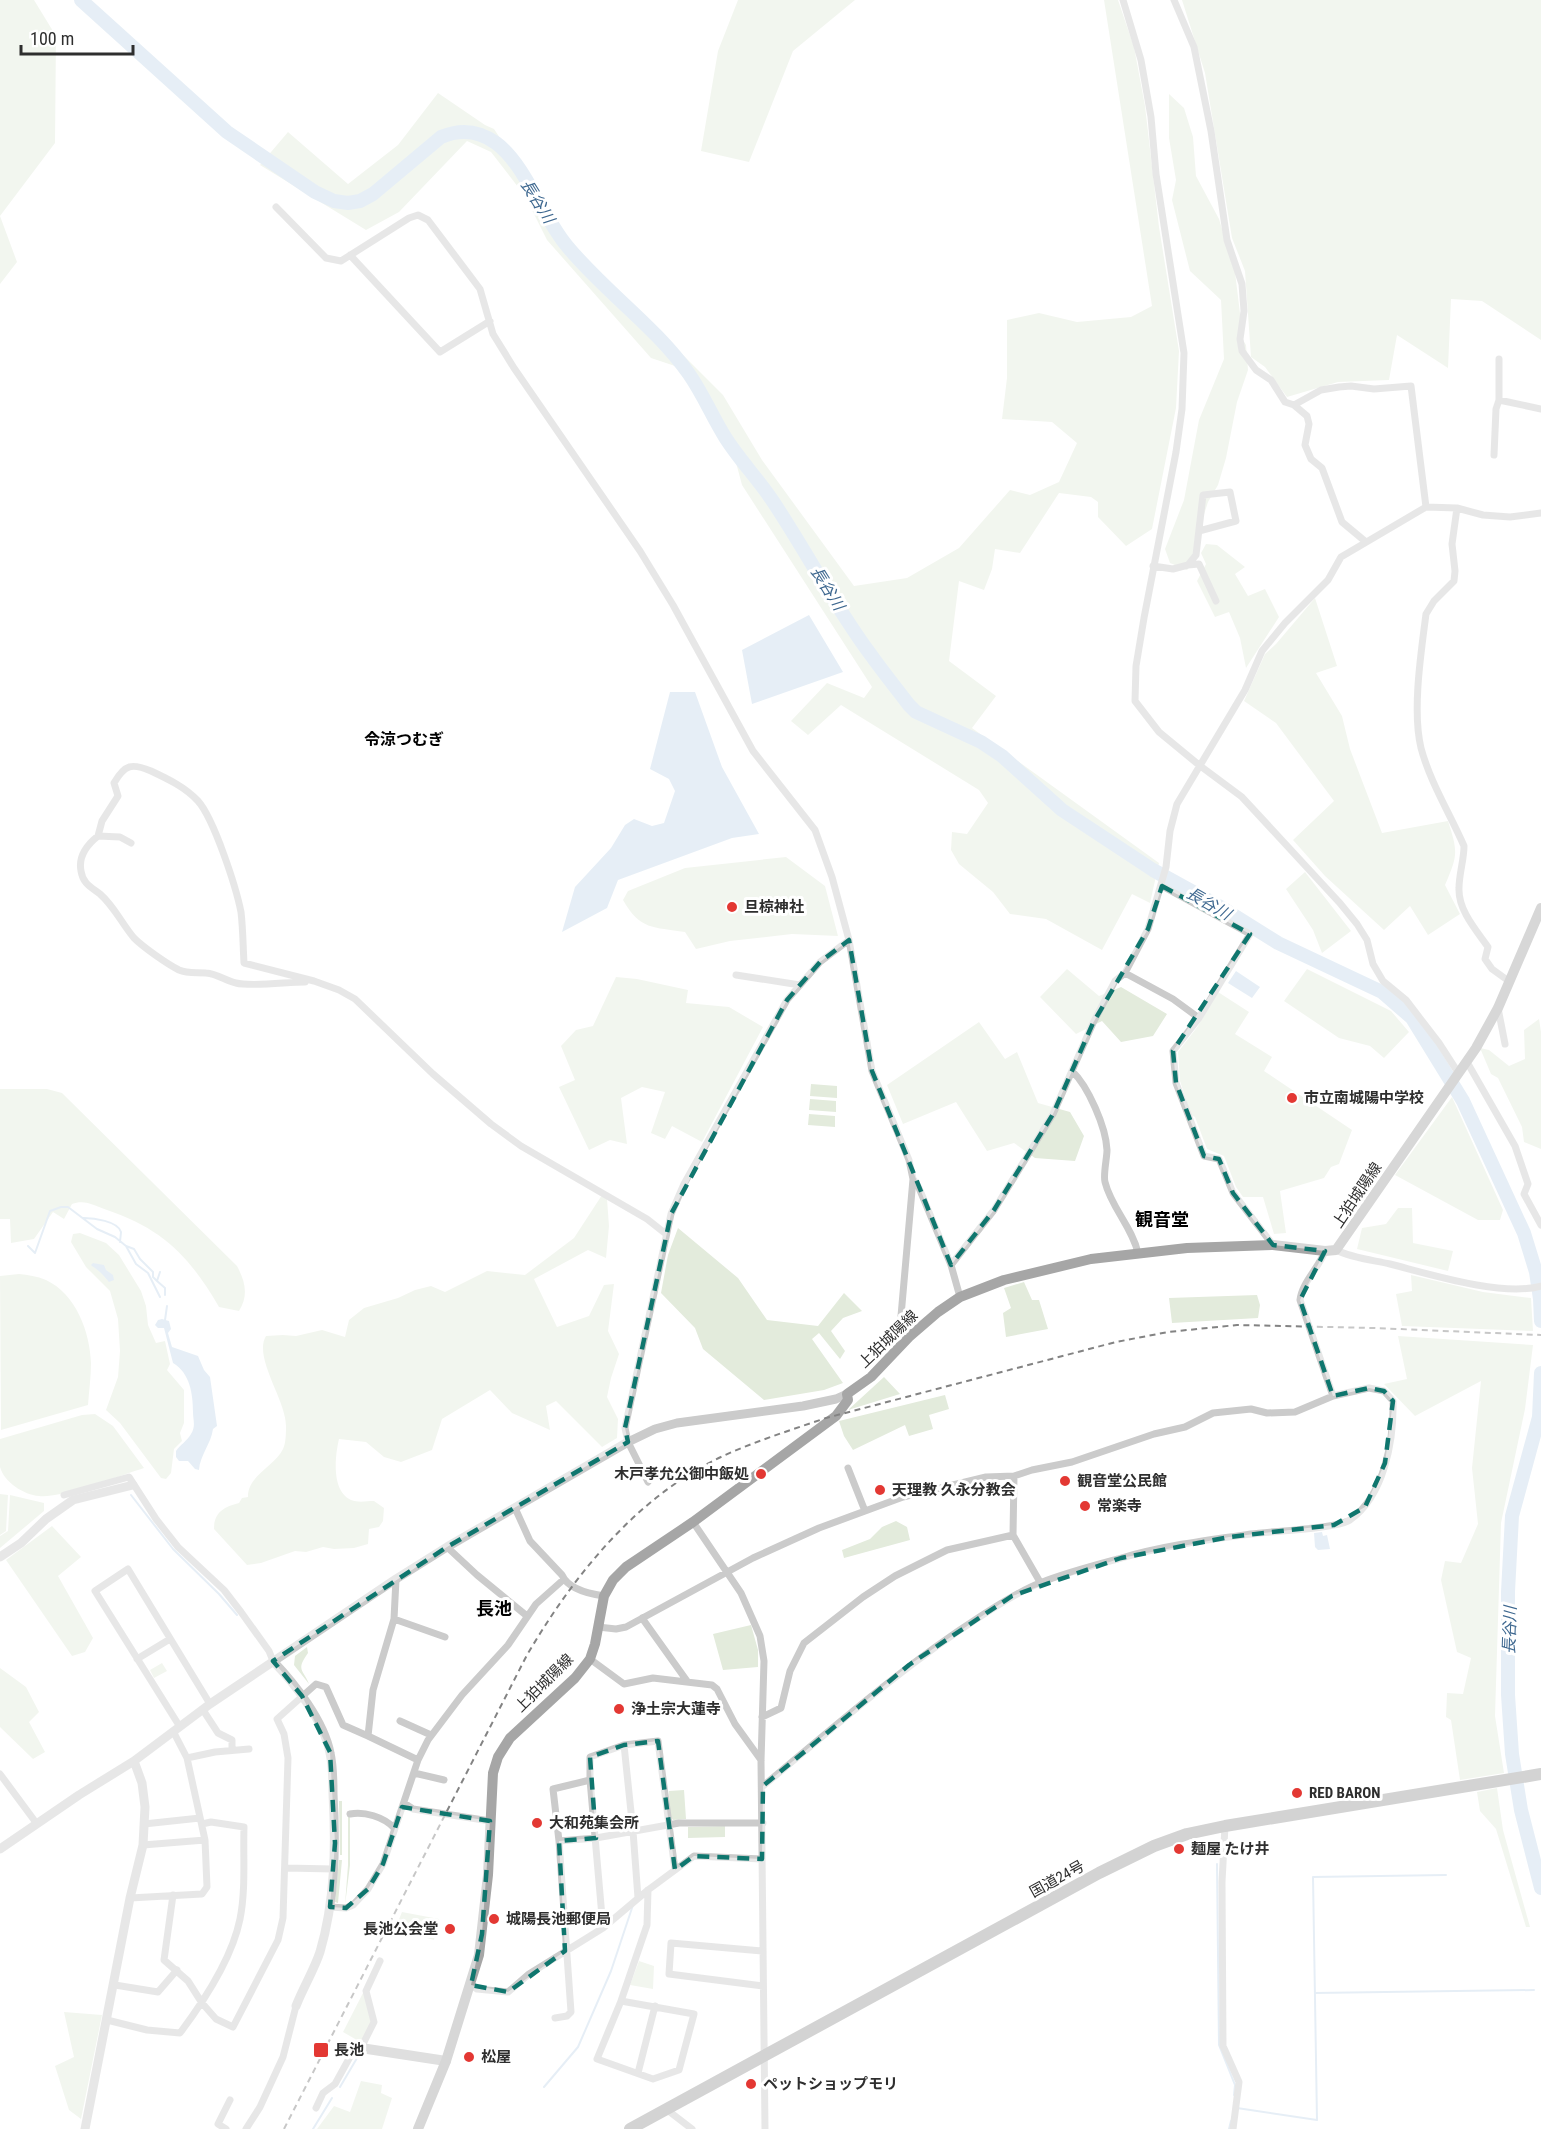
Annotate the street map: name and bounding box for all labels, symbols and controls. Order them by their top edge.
scale bar [21,18,134,56]
text: 100 m [30,28,74,49]
water label: 長谷川 [517,176,559,228]
water label: 長谷川 [807,563,849,615]
district label: 令涼つむぎ [364,730,444,749]
water label: 長谷川 [1183,883,1236,925]
place label: 旦椋神社 [744,898,804,916]
marker: 旦椋神社 [725,900,739,914]
place label: 市立南城陽中学校 [1304,1089,1424,1107]
marker: 市立南城陽中学校 [1285,1091,1299,1105]
street label: 上狛城陽線 [1329,1159,1385,1231]
district label: 観音堂 [1135,1209,1189,1230]
street label: 上狛城陽線 [855,1306,921,1372]
place label: 木戸孝允公御中飯処 [614,1465,749,1483]
marker: 木戸孝允公御中飯処 [754,1467,768,1481]
place label: 観音堂公民館 [1077,1472,1167,1490]
marker: 観音堂公民館 [1058,1474,1072,1488]
place label: 天理教 久永分教会 [892,1481,1015,1499]
marker: 天理教 久永分教会 [873,1483,887,1497]
place label: 常楽寺 [1097,1497,1142,1515]
marker: 常楽寺 [1078,1499,1092,1513]
district label: 長池 [476,1598,512,1619]
water label: 長谷川 [1499,1604,1520,1654]
street label: 上狛城陽線 [511,1650,577,1716]
place label: 浄土宗大蓮寺 [631,1700,721,1718]
marker: 浄土宗大蓮寺 [612,1702,626,1716]
place label: RED BARON [1309,1784,1381,1802]
marker: RED BARON [1290,1786,1304,1800]
place label: 大和苑集会所 [549,1814,639,1832]
marker: 大和苑集会所 [530,1816,544,1830]
place label: 麺屋 たけ井 [1191,1840,1269,1858]
marker: 麺屋 たけ井 [1172,1842,1186,1856]
street label: 国道24号 [1026,1857,1088,1901]
place label: 城陽長池郵便局 [506,1910,611,1928]
marker: 城陽長池郵便局 [487,1912,501,1926]
place label: 長池公会堂 [363,1920,438,1938]
marker: 長池公会堂 [443,1922,457,1936]
marker: 長池 [312,2041,330,2059]
place label: 長池 [334,2041,364,2059]
place label: 松屋 [481,2048,511,2066]
marker: 松屋 [462,2050,476,2064]
place label: ペットショップモリ [763,2075,898,2093]
marker: ペットショップモリ [744,2077,758,2091]

